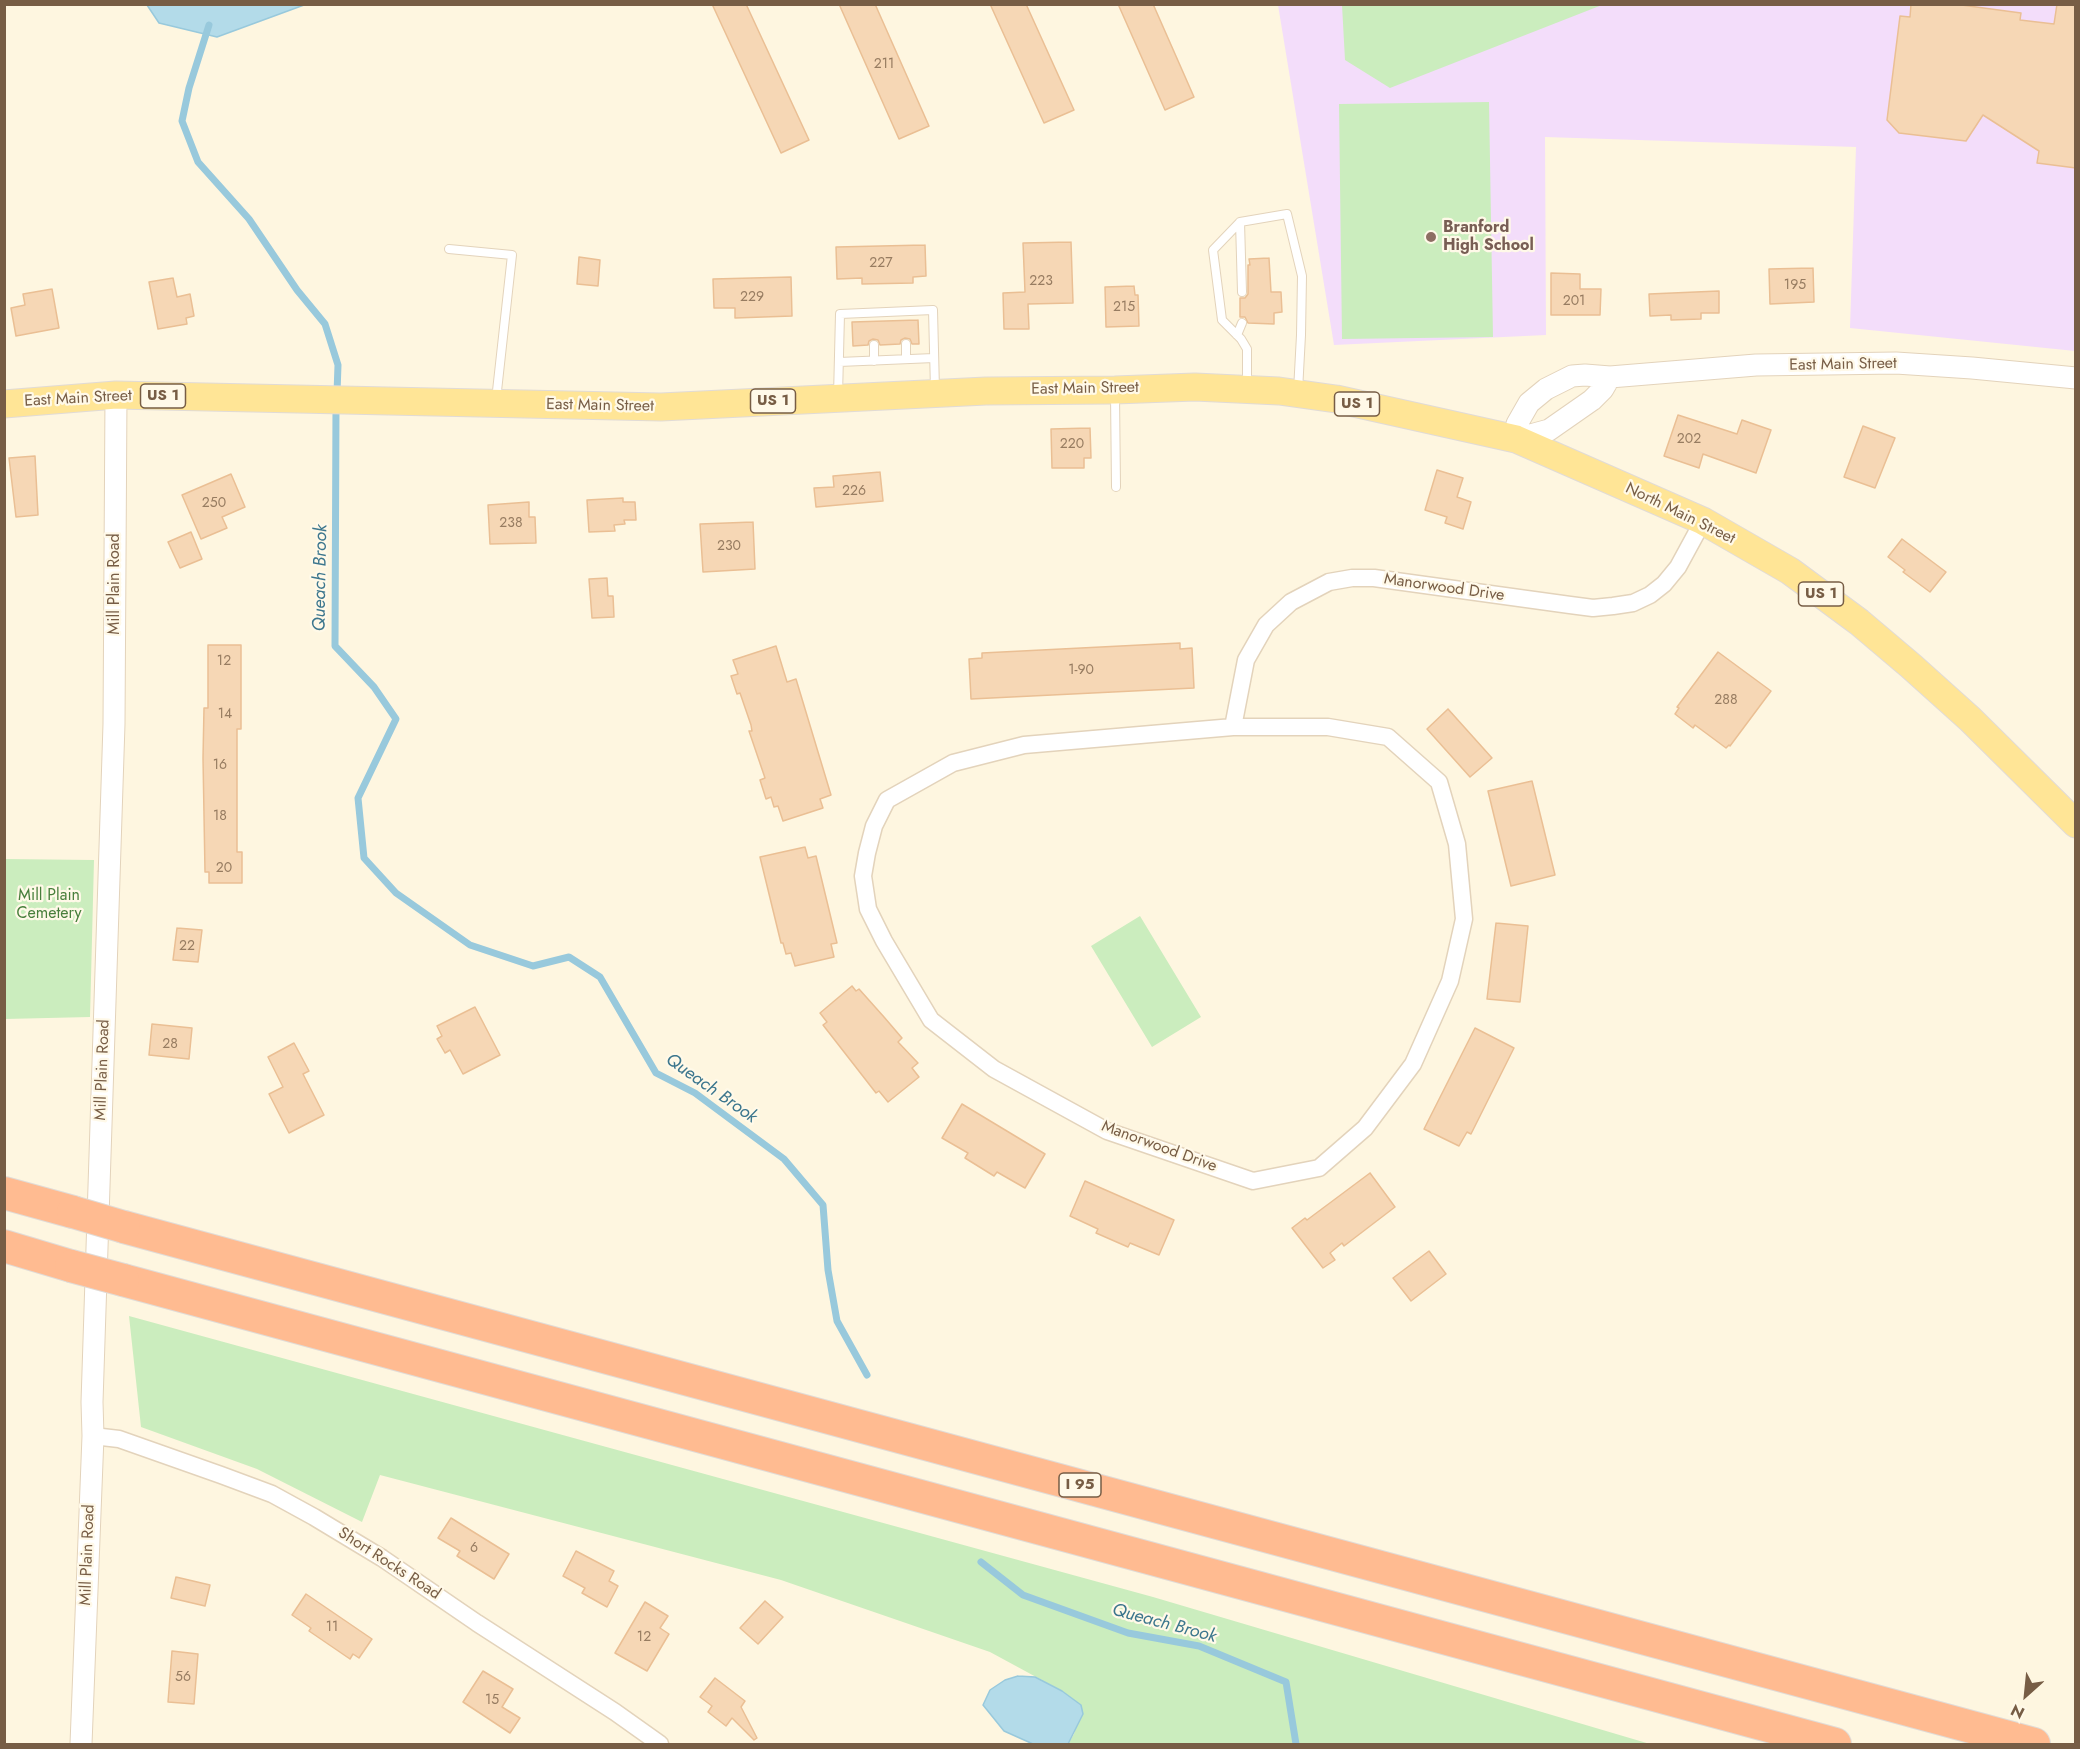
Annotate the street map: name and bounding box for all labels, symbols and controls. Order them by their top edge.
house number: 211 [874,57,894,73]
place label: Branford High School [1443,218,1534,256]
marker: Branford High School [1424,230,1438,244]
house number: 227 [869,256,893,272]
house number: 223 [1029,274,1053,290]
house number: 195 [1784,278,1806,294]
house number: 229 [740,290,764,306]
house number: 201 [1563,294,1585,310]
house number: 215 [1113,300,1135,316]
street label: East Main Street [1789,354,1897,376]
street label: East Main Street [1031,378,1139,400]
road number: US 1 [140,384,186,408]
street label: East Main Street [24,387,132,411]
road number: US 1 [750,389,796,413]
road number: US 1 [1334,392,1380,416]
street label: East Main Street [546,395,654,417]
house number: 202 [1677,432,1701,448]
house number: 220 [1060,437,1084,453]
street label: North Main Street [1622,479,1738,549]
house number: 226 [842,484,866,500]
house number: 250 [202,496,226,512]
house number: 238 [499,516,523,532]
water label: Queach Brook [309,524,333,632]
street label: Mill Plain Road [105,533,125,635]
house number: 230 [717,539,741,555]
street label: Manorwood Drive [1383,570,1505,606]
road number: US 1 [1798,582,1844,606]
house number: 12 [217,654,231,670]
house number: 1-90 [1068,663,1094,679]
house number: 288 [1714,693,1738,709]
house number: 14 [218,707,232,723]
house number: 16 [213,758,227,774]
house number: 18 [213,809,227,825]
house number: 20 [216,861,232,877]
park label: Mill Plain Cemetery [16,886,82,924]
house number: 22 [179,939,195,955]
street label: Mill Plain Road [92,1019,114,1121]
house number: 28 [162,1037,178,1053]
water label: Queach Brook [661,1049,761,1129]
street label: Manorwood Drive [1099,1117,1219,1177]
road number: I 95 [1059,1473,1101,1497]
street label: Mill Plain Road [77,1504,99,1606]
street label: Short Rocks Road [334,1524,444,1604]
house number: 6 [470,1541,478,1557]
water label: Queach Brook [1109,1600,1219,1648]
house number: 11 [326,1620,338,1636]
house number: 12 [637,1630,651,1646]
north arrow [1996,1665,2056,1725]
house number: 56 [175,1670,191,1686]
house number: 15 [485,1693,499,1709]
text: N [2007,1698,2028,1725]

